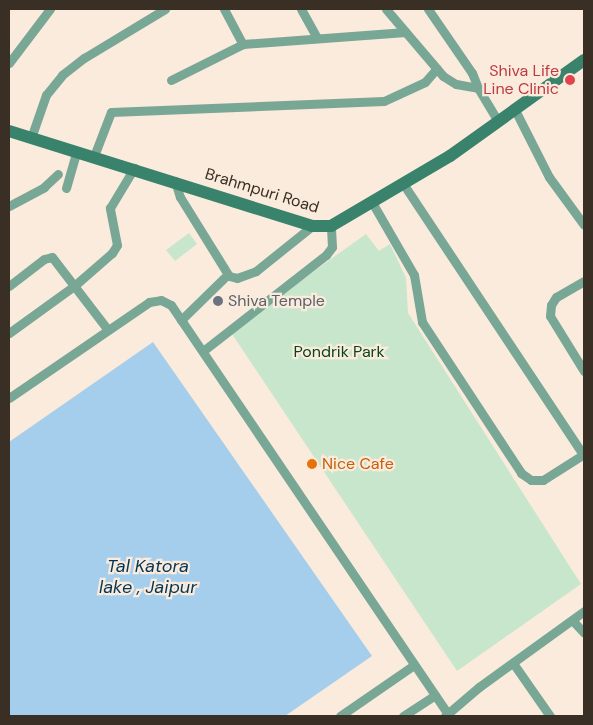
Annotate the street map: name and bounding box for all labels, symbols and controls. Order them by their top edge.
place label: Shiva Life Line Clinic [483,61,559,99]
marker: Shiva Life Line Clinic [563,73,577,87]
street label: Brahmpuri Road [203,165,321,217]
place label: Shiva Temple [228,291,325,311]
marker: Shiva Temple [212,295,224,307]
park label: Pondrik Park [293,342,385,362]
place label: Nice Cafe [322,454,394,474]
marker: Nice Cafe [306,458,318,470]
water label: Tal Katora lake , Jaipur [99,556,197,598]

